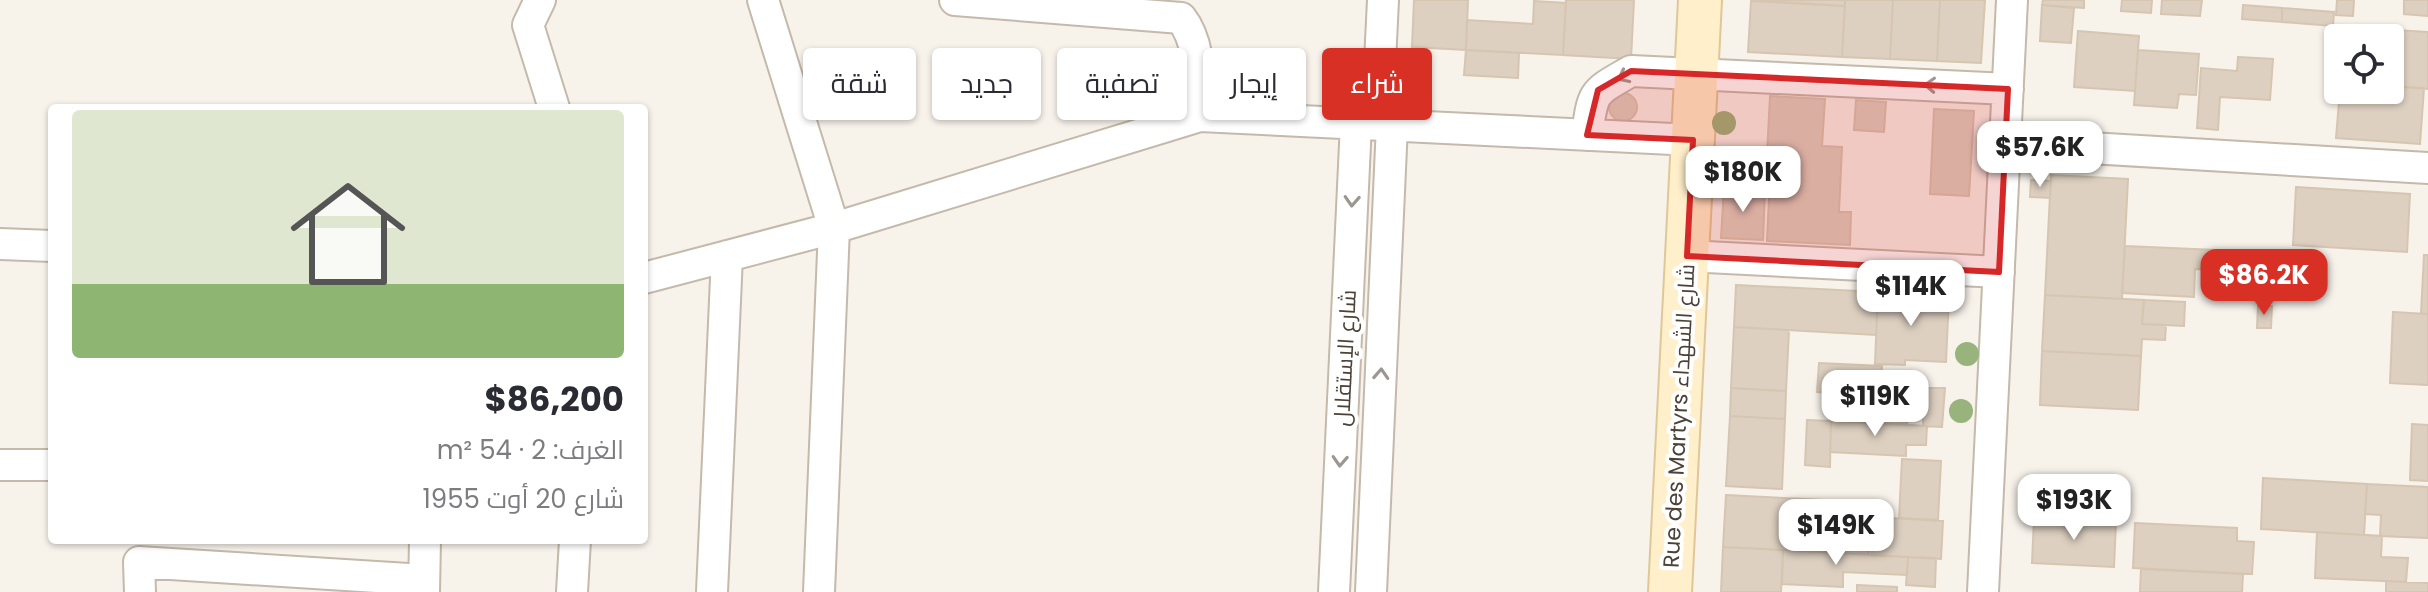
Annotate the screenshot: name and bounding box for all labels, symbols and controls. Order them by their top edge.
map controls [2324,24,2404,104]
button: locate [2324,24,2404,104]
chip: شقة [803,48,916,120]
chip: جديد [932,48,1041,120]
chip: تصفية [1057,48,1187,120]
chip: إيجار [1203,48,1306,120]
chip: شراء [1322,48,1432,120]
one-way arrow [1616,67,1631,83]
one-way arrow [1923,76,1936,93]
pin: $57.6K [1975,121,2105,189]
text: $57.6K [1995,129,2085,165]
pin: $180K [1687,146,1799,214]
text: $180K [1704,154,1782,190]
icon: home [276,162,420,306]
one-way arrow [1344,195,1361,208]
pin: $86.2K [2199,249,2329,317]
text: $86.2K [2219,257,2309,293]
pin: $114K [1855,260,1967,328]
street label: Rue des Martyrs شارع الشهداء [1656,263,1702,569]
text: $114K [1875,268,1947,304]
street label: شارع الإستقلال [1326,289,1364,427]
one-way arrow [1372,367,1389,380]
pin: $119K [1819,370,1931,438]
text: $86,200 [484,375,624,423]
text: $119K [1840,378,1910,414]
text: الغرف: 2 · 54 m² [437,432,624,468]
one-way arrow [1332,455,1349,468]
pin: $193K [2018,474,2130,542]
text: شارع 20 أوت 1955 [422,481,624,517]
text: $193K [2036,482,2112,518]
pin: $149K [1780,499,1892,567]
text: $149K [1797,507,1875,543]

